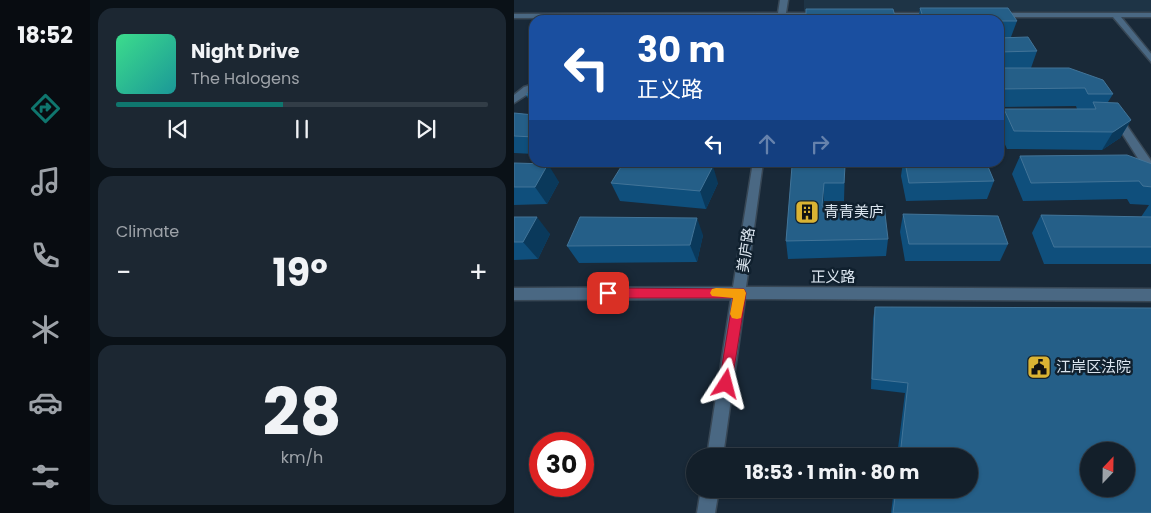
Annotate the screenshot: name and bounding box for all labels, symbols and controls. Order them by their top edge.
text: 18:52 [17,20,73,51]
text: 30 m [637,25,725,74]
icon: left [554,35,619,100]
text: Night Drive [191,38,300,65]
text: The Halogens [191,67,299,90]
text: 正义路 [637,74,703,105]
icon: directions [28,91,63,126]
icon: previous [164,115,192,143]
icon: pause [288,115,316,143]
icon: next [412,115,440,143]
icon: left [700,130,728,158]
icon: ahead [753,130,781,158]
icon: right [806,130,834,158]
icon: music [28,164,63,199]
building icon: 青青美庐 [794,199,820,225]
place label: 青青美庐 [824,201,884,222]
text: Climate [116,220,179,243]
street label: 美庐路 [732,226,759,274]
icon: phone [28,238,63,273]
text: 19° [273,246,328,299]
text: − [116,253,131,292]
text: + [469,253,488,292]
street label: 正义路 [810,266,856,287]
pin [587,272,629,314]
icon: arrive [594,279,622,307]
icon: climate [28,312,63,347]
public building icon: 江岸区法院 [1026,354,1052,380]
place label: 江岸区法院 [1056,356,1131,377]
position arrow [699,357,751,409]
text: 28 [262,367,342,458]
icon: car [28,385,63,420]
speed limit sign: 30 [529,432,594,497]
north arrow [1080,442,1135,498]
map controls [1080,442,1135,497]
text: km/h [281,446,323,469]
icon: filters [28,459,63,494]
text: 18:53 · 1 min · 80 m [745,459,919,486]

